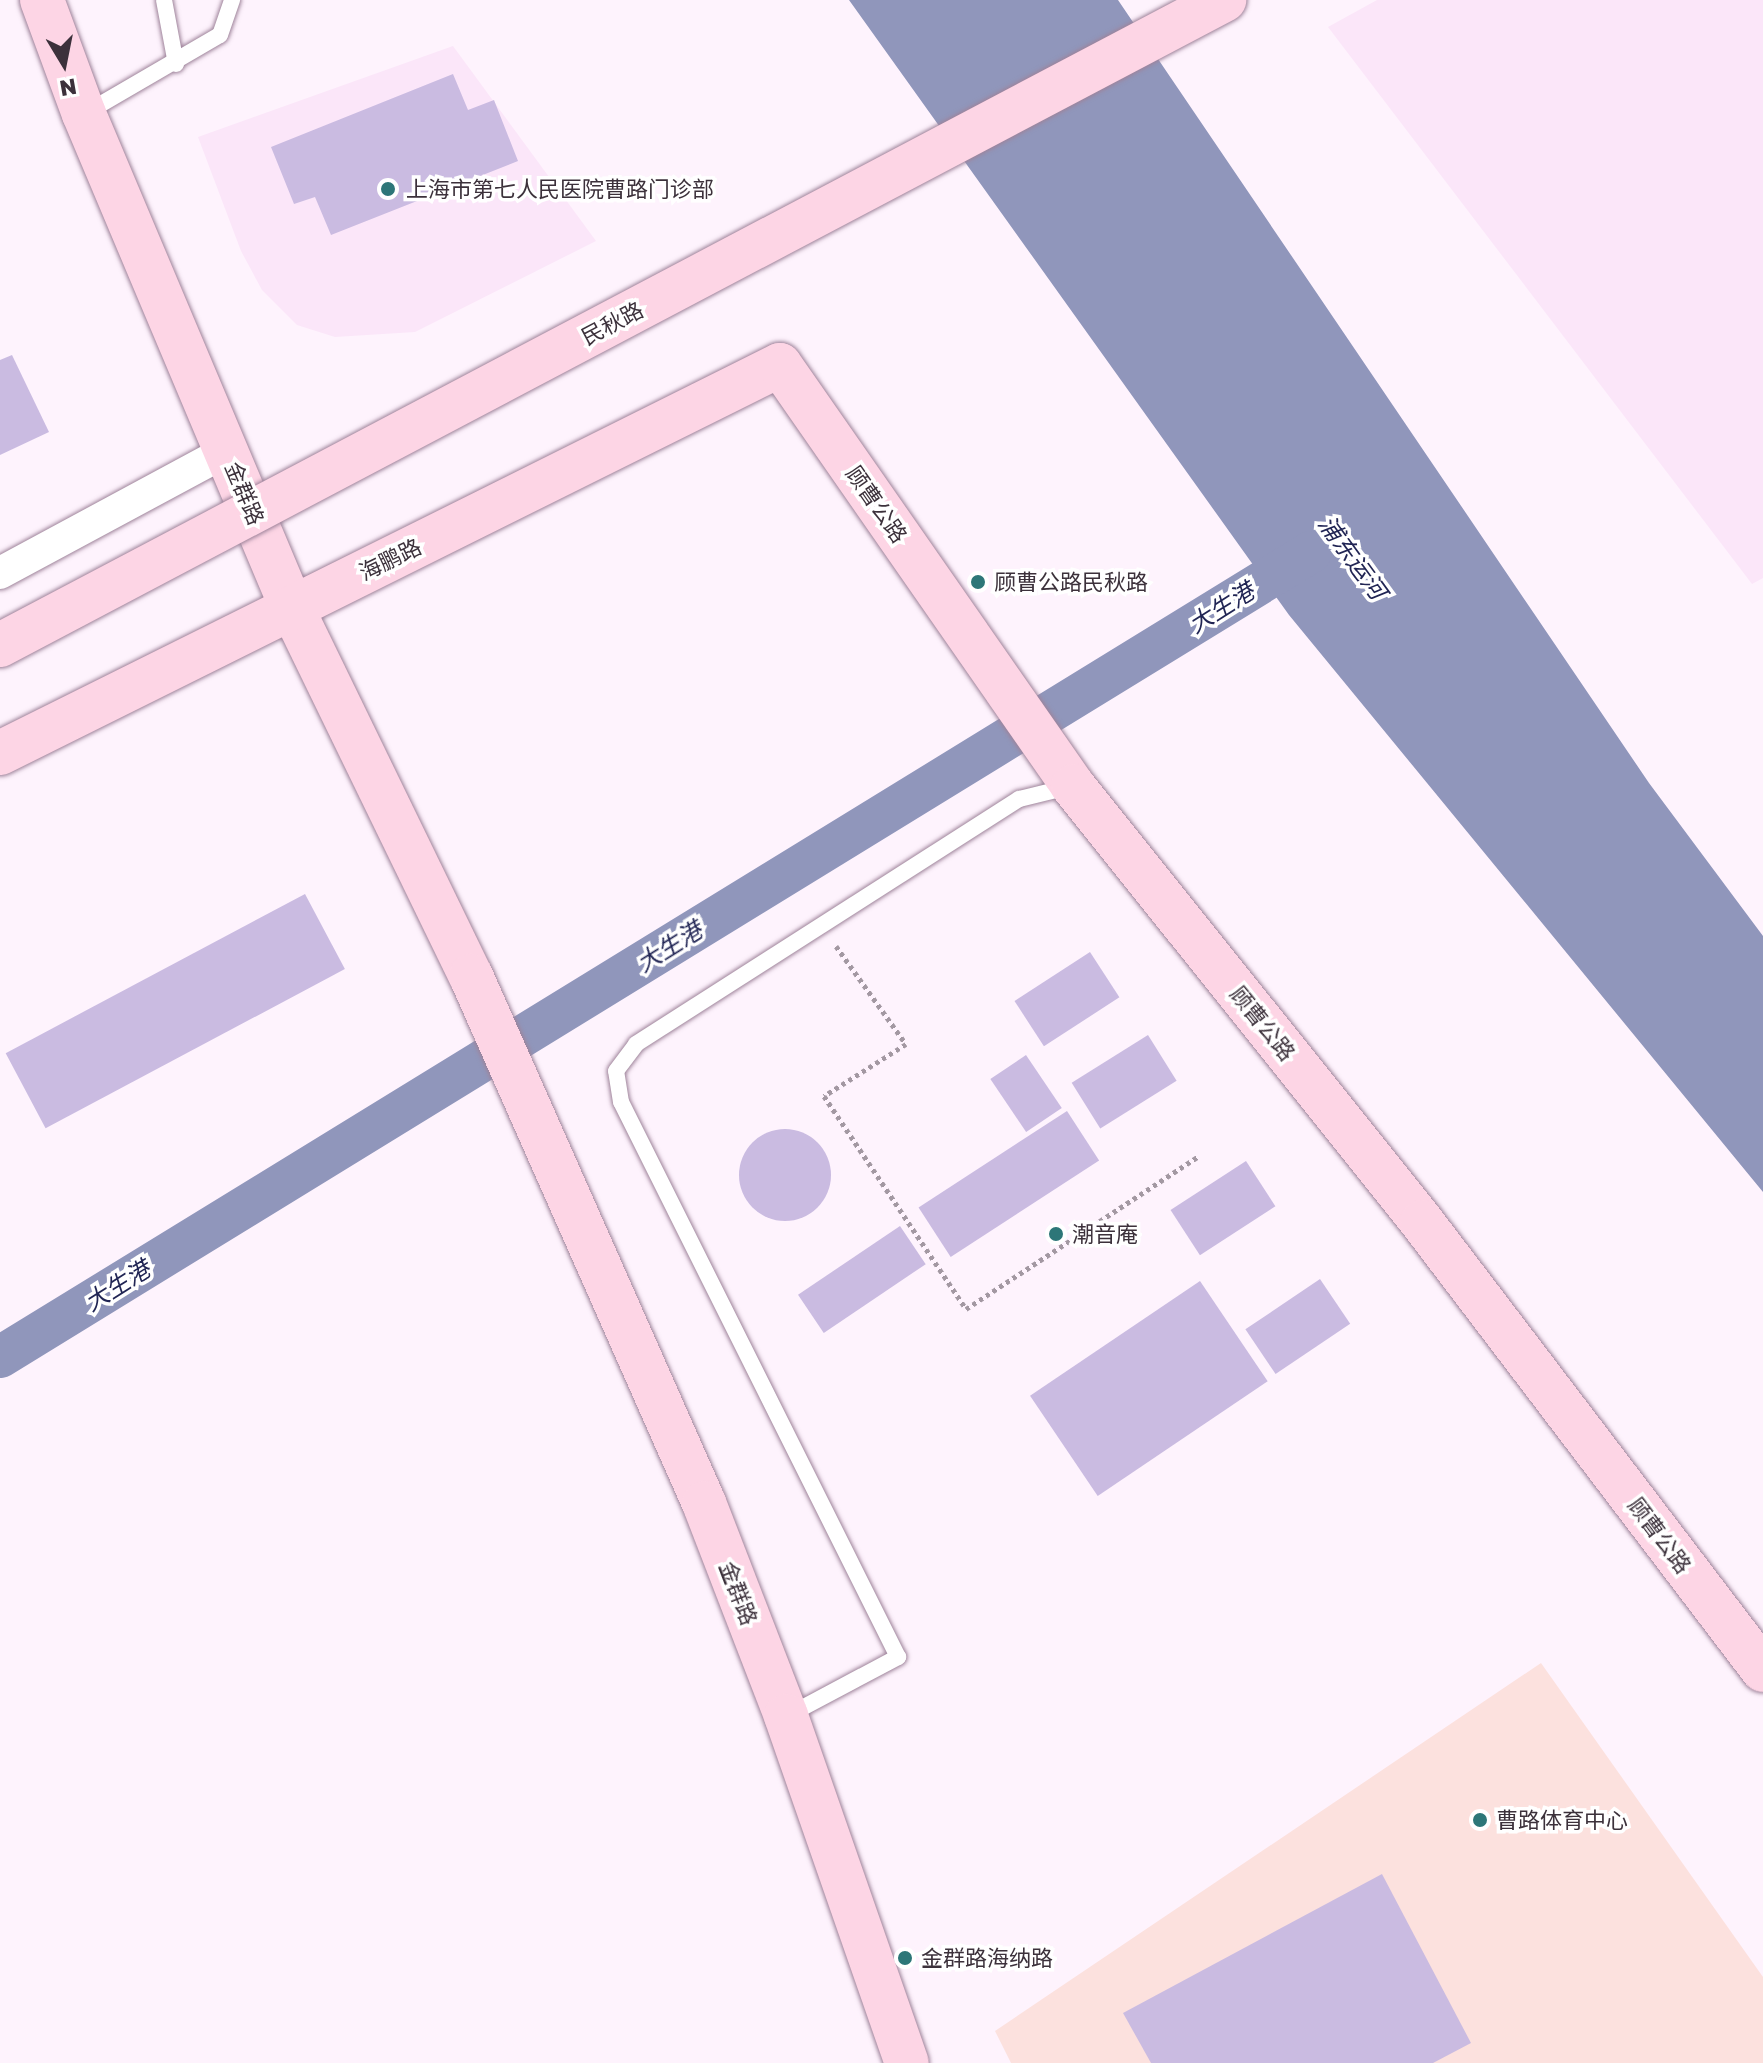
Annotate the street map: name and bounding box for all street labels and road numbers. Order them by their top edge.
street label: 民秋路 [577,296,647,350]
street label: 金群路 [220,457,270,529]
street label: 顾曹公路 [841,460,913,548]
street label: 海鹏路 [355,533,425,585]
street label: 顾曹公路 [1225,980,1301,1066]
street label: 顾曹公路 [1623,1492,1697,1578]
street label: 金群路 [715,1557,763,1629]

